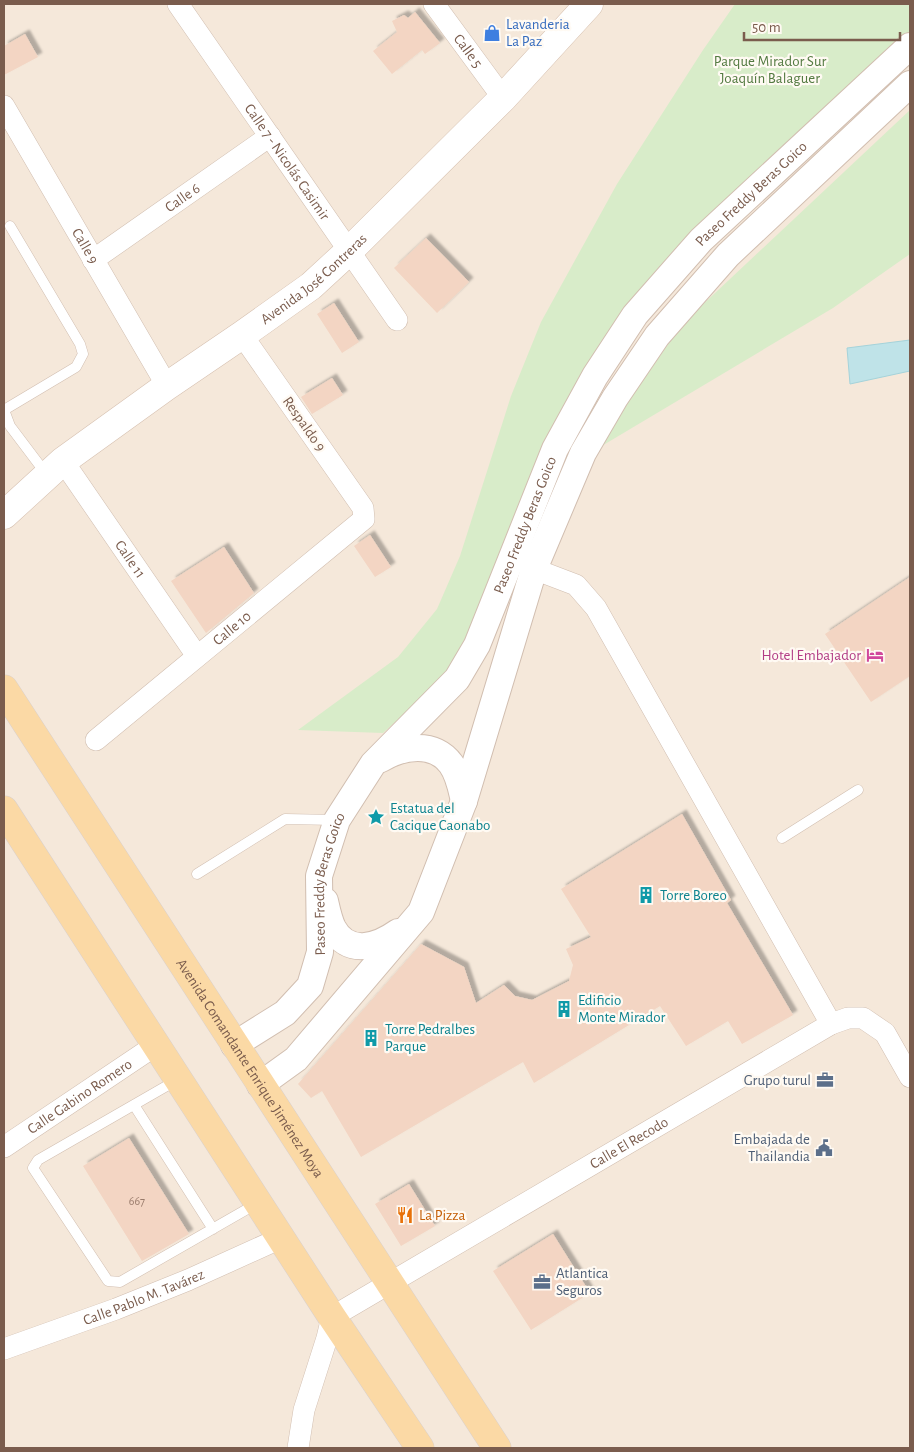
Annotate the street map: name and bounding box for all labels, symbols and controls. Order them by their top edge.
scale bar [744,10,900,42]
place label: Lavanderia La Paz [506,17,570,49]
text: 50 m [752,20,781,35]
shop icon: Lavanderia La Paz [482,23,502,43]
street label: Calle 5 [451,31,486,70]
park label: Parque Mirador Sur Joaquín Balaguer [714,54,826,86]
street label: Calle 7 - Nicolás Casimir [242,101,333,223]
street label: Paseo Freddy Beras Goico [692,138,810,249]
street label: Calle 6 [162,180,202,215]
street label: Calle 9 [69,226,102,266]
street label: Avenida José Contreras [258,231,369,327]
street label: Respaldo 9 [280,394,328,454]
street label: Paseo Freddy Beras Goico [491,454,559,596]
street label: Calle 11 [112,538,148,581]
street label: Calle 10 [210,608,254,648]
hotel icon: Hotel Embajador [865,645,885,665]
place label: Hotel Embajador [762,648,861,663]
place label: Estatua del Cacique Caonabo [390,801,490,833]
place icon: Estatua del Cacique Caonabo [366,807,386,827]
street label: Paseo Freddy Beras Goico [312,809,348,956]
building icon: Torre Boreo [636,885,656,905]
place label: Torre Boreo [660,888,727,903]
street label: Avenida Comandante Enrique Jiménez Moya [174,956,327,1180]
place label: Edificio Monte Mirador [578,993,666,1025]
building icon: Edificio Monte Mirador [554,999,574,1019]
place label: Torre Pedralbes Parque [385,1022,475,1054]
building icon: Torre Pedralbes Parque [361,1028,381,1048]
street label: Calle Gabino Romero [25,1056,135,1137]
office icon: Grupo turul [815,1070,835,1090]
place label: Grupo turul [744,1073,811,1088]
street label: Calle El Recodo [587,1114,671,1171]
place label: Embajada de Thailandia [734,1132,810,1164]
public building icon: Embajada de Thailandia [814,1138,834,1158]
house number: 667 [129,1195,145,1207]
restaurant icon: La Pizza [395,1205,415,1225]
place label: La Pizza [419,1208,465,1223]
street label: Calle Pablo M. Tavárez [81,1266,207,1328]
place label: Atlantica Seguros [556,1266,608,1298]
office icon: Atlantica Seguros [532,1272,552,1292]

